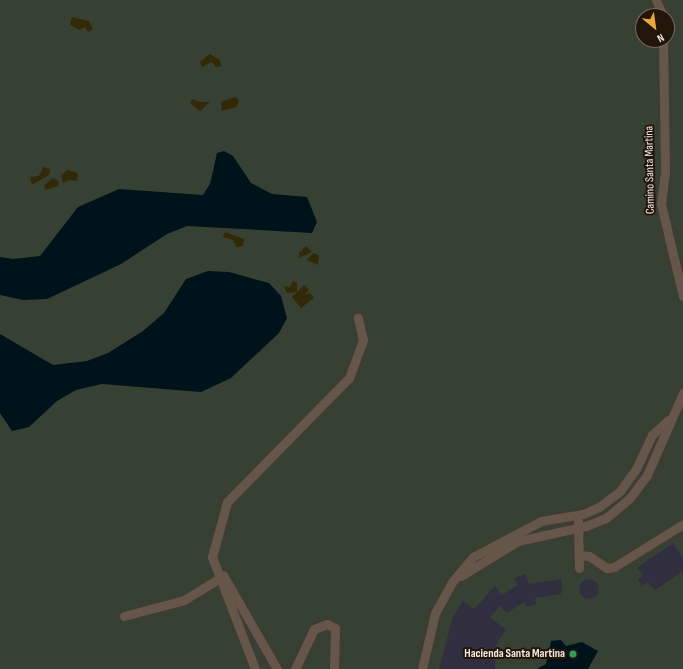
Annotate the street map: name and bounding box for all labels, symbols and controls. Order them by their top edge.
north arrow [635,8,675,48]
text: N [655,31,666,45]
street label: Camino Santa Martina [642,126,658,214]
place label: Hacienda Santa Martina [464,647,565,661]
marker: Hacienda Santa Martina [568,649,578,659]

